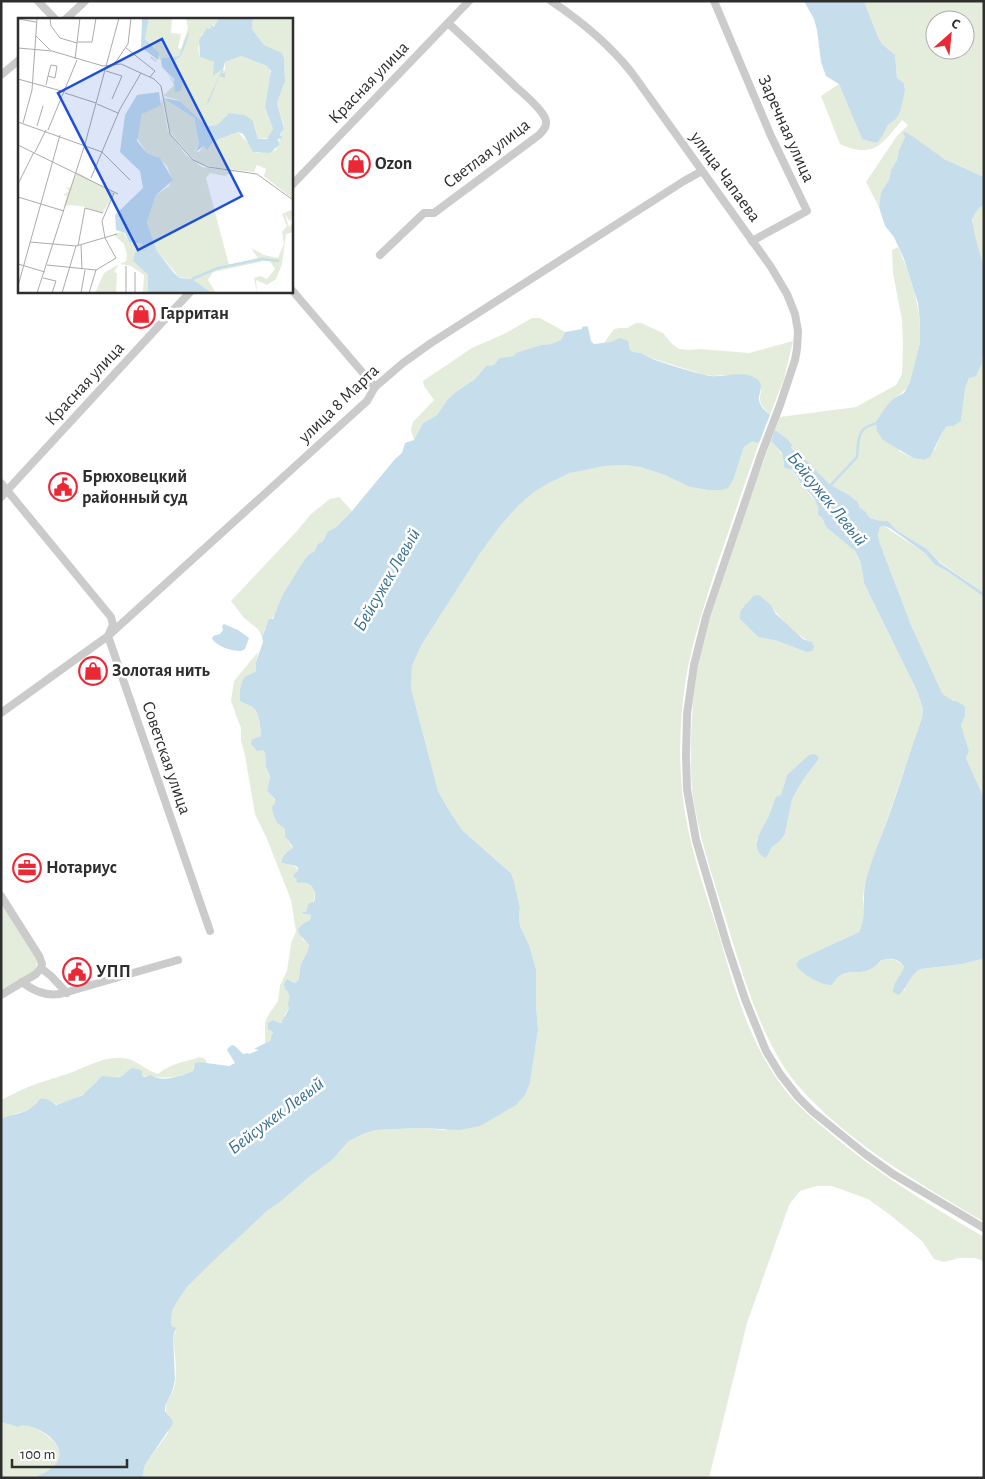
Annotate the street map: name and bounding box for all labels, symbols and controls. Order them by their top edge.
north arrow [925,10,975,60]
text: С [949,16,962,32]
inset map [18,18,292,292]
street label: Красная улица [325,38,413,128]
street label: Заречная улица [754,73,818,185]
street label: Светлая улица [440,116,534,192]
street label: улица Чапаева [686,128,764,225]
shop icon: Ozon [341,149,371,179]
place label: Ozon [375,155,412,173]
shop icon: Гарритан [126,299,156,329]
place label: Гарритан [160,305,229,323]
street label: Красная улица [42,339,128,429]
street label: улица 8 Марта [295,361,383,447]
water label: Бейсужек Левый [783,448,871,550]
place label: Брюховецкий районный суд [82,468,188,507]
public building icon: Брюховецкий районный суд [48,472,78,502]
water label: Бейсужек Левый [350,526,424,634]
shop icon: Золотая нить [78,656,108,686]
place label: Золотая нить [112,662,211,680]
street label: Советская улица [138,699,194,817]
office icon: Нотариус [12,853,42,883]
place label: Нотариус [46,859,117,877]
public building icon: УПП [62,957,92,987]
place label: УПП [96,963,131,981]
water label: Бейсужек Левый [224,1074,328,1158]
scale bar [12,1436,128,1468]
text: 100 m [20,1447,55,1462]

